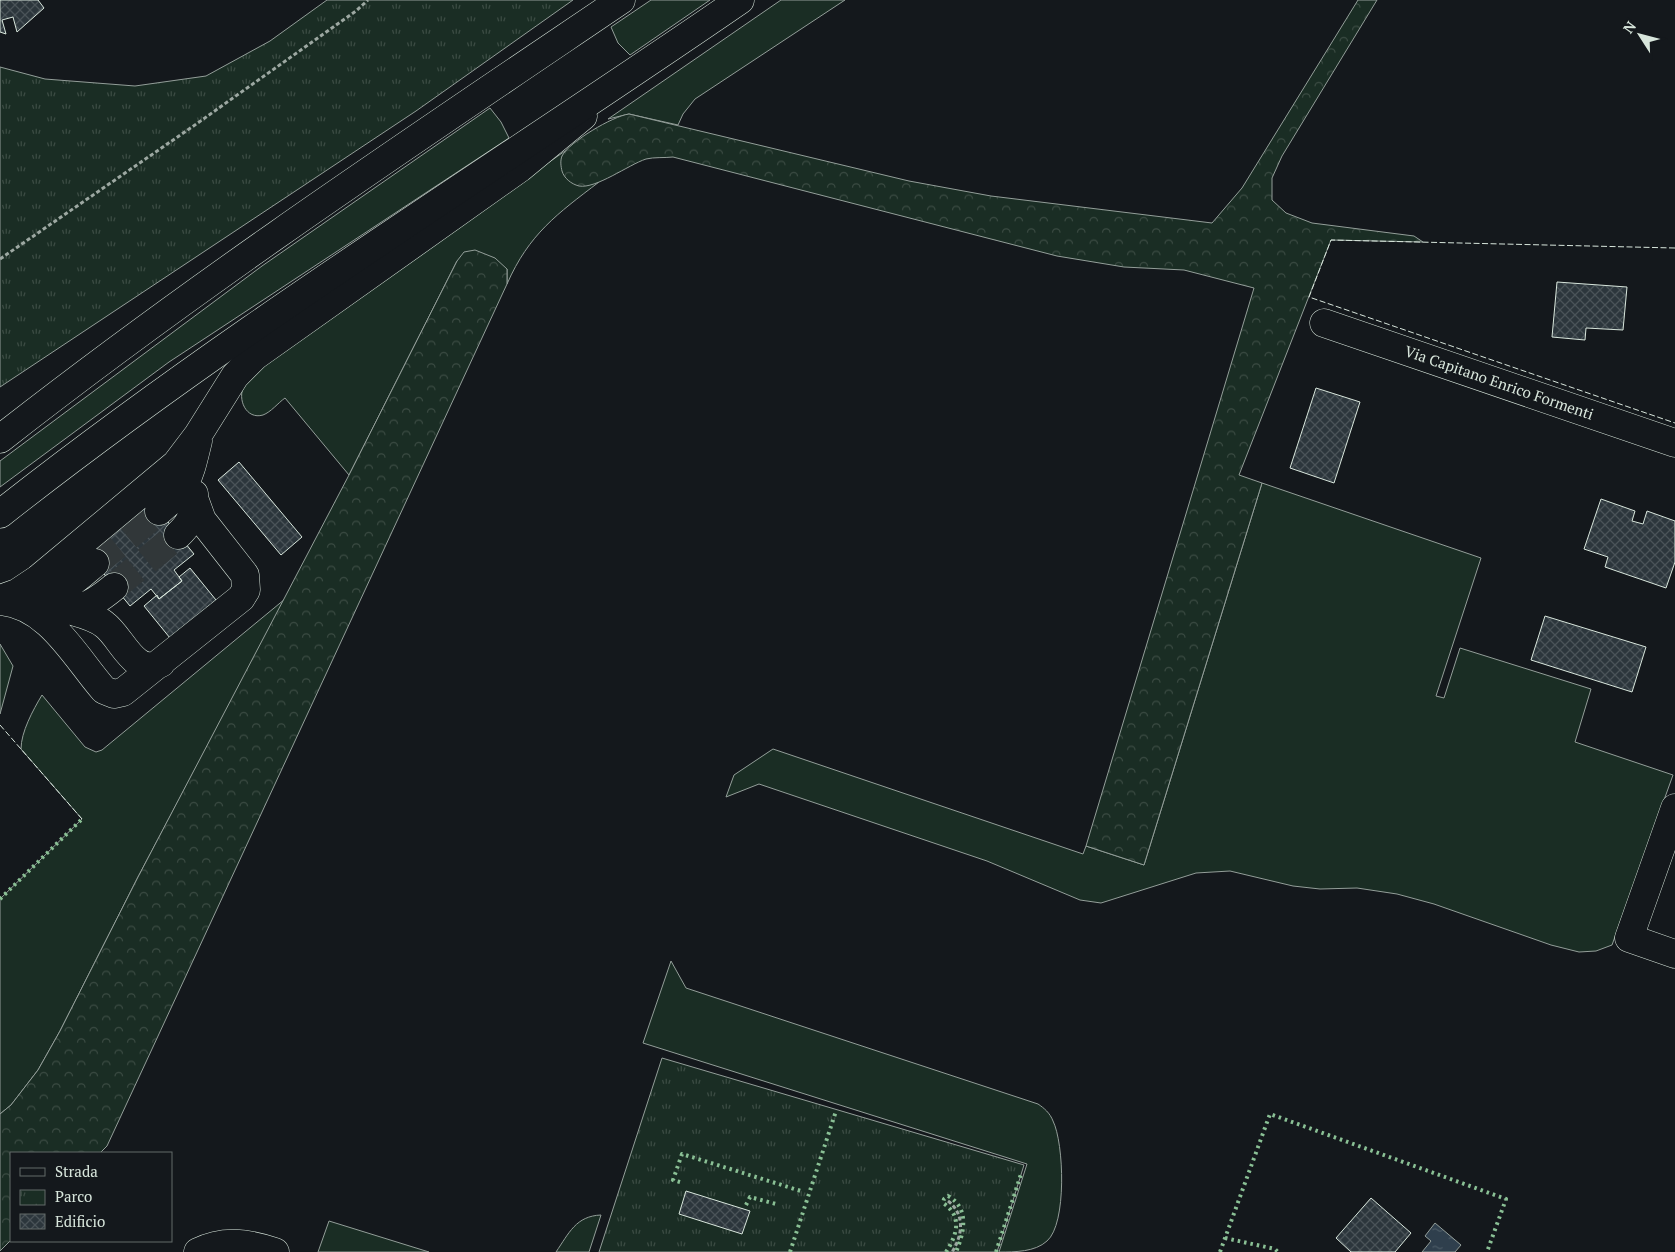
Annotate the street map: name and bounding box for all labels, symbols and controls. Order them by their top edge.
north arrow [1615,10,1665,60]
text: N [1618,17,1640,37]
street label: Via Capitano Enrico Formenti [1402,340,1596,424]
legend [10,1152,172,1242]
text: Strada [55,1161,98,1181]
text: Parco [55,1186,92,1206]
text: Edificio [55,1211,105,1231]

